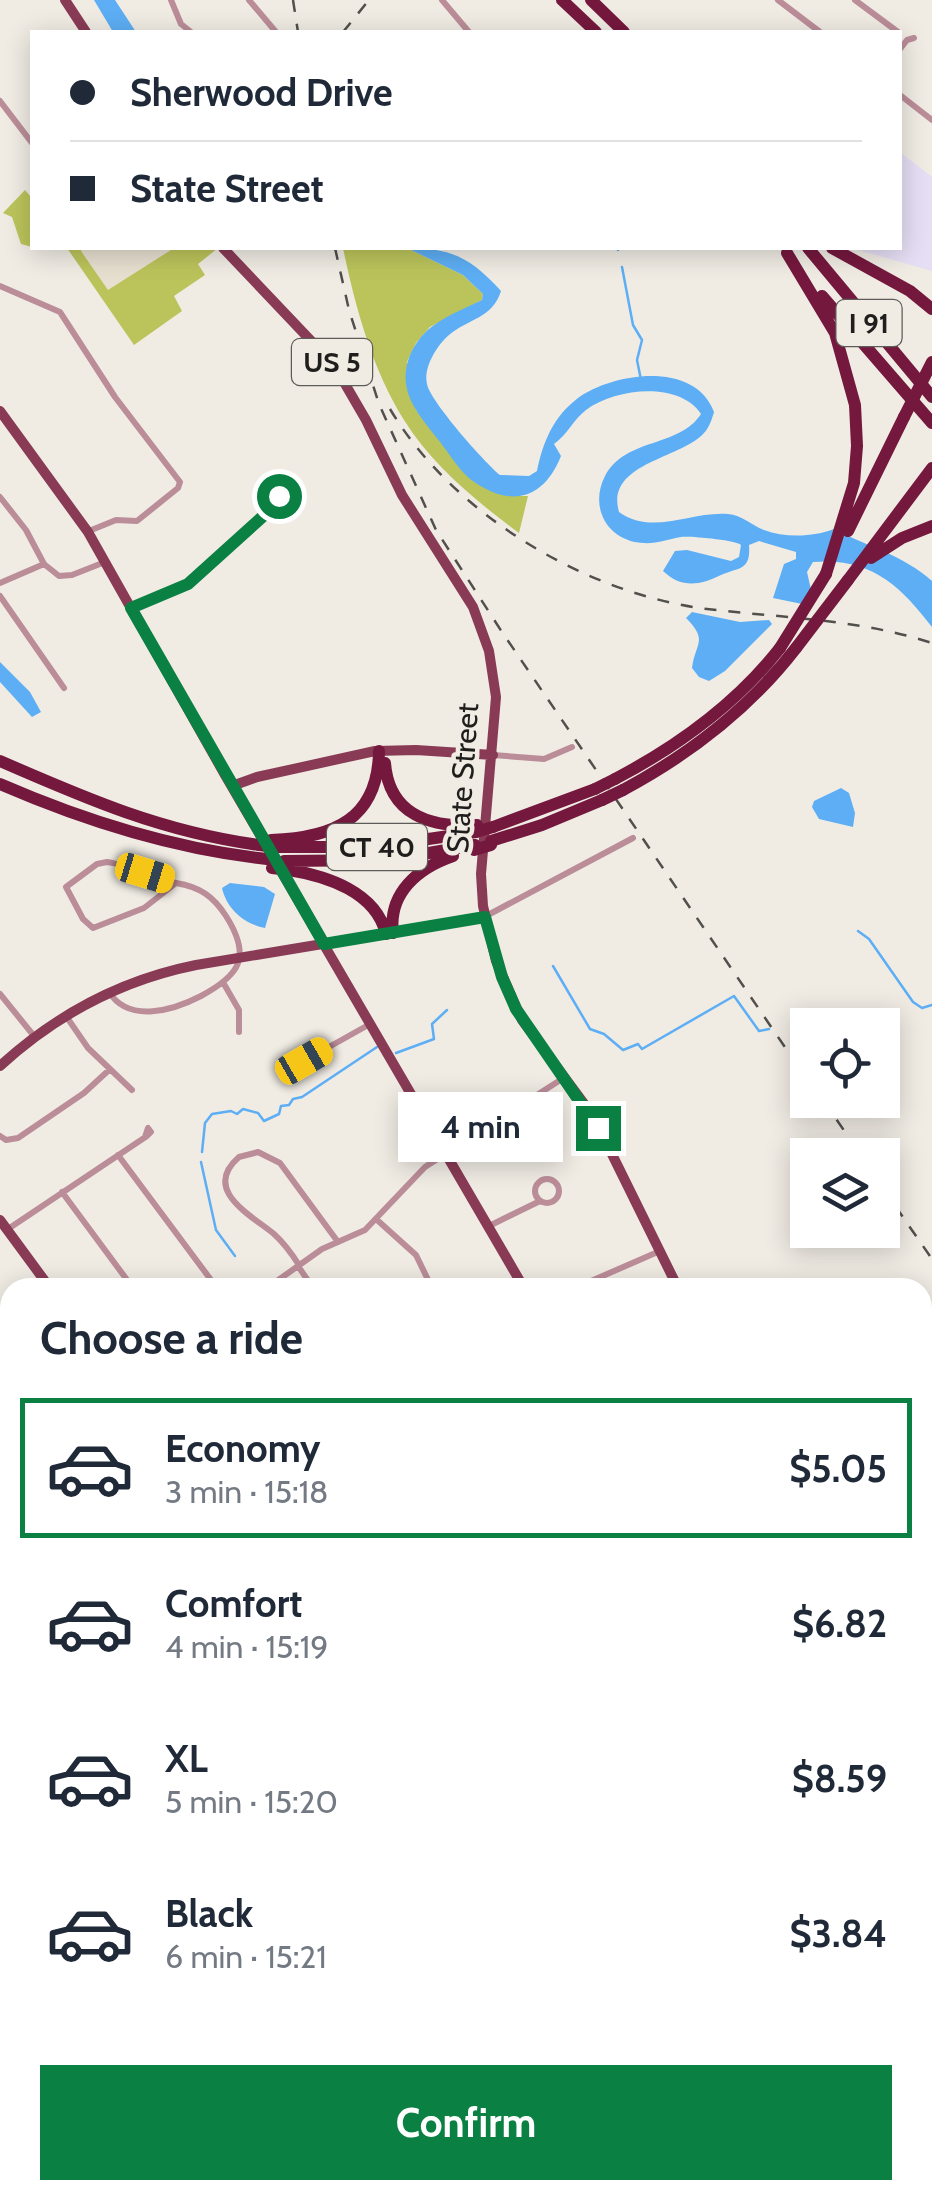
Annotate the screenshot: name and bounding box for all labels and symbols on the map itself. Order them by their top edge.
road number: I 91 [836,300,902,346]
road number: US 5 [292,339,372,385]
route start [257,474,302,519]
street label: State Street [439,702,486,854]
road number: CT 40 [327,824,427,870]
car [112,850,178,896]
car [271,1033,337,1089]
callout: 4 min [398,1093,563,1163]
route end [576,1106,621,1151]

